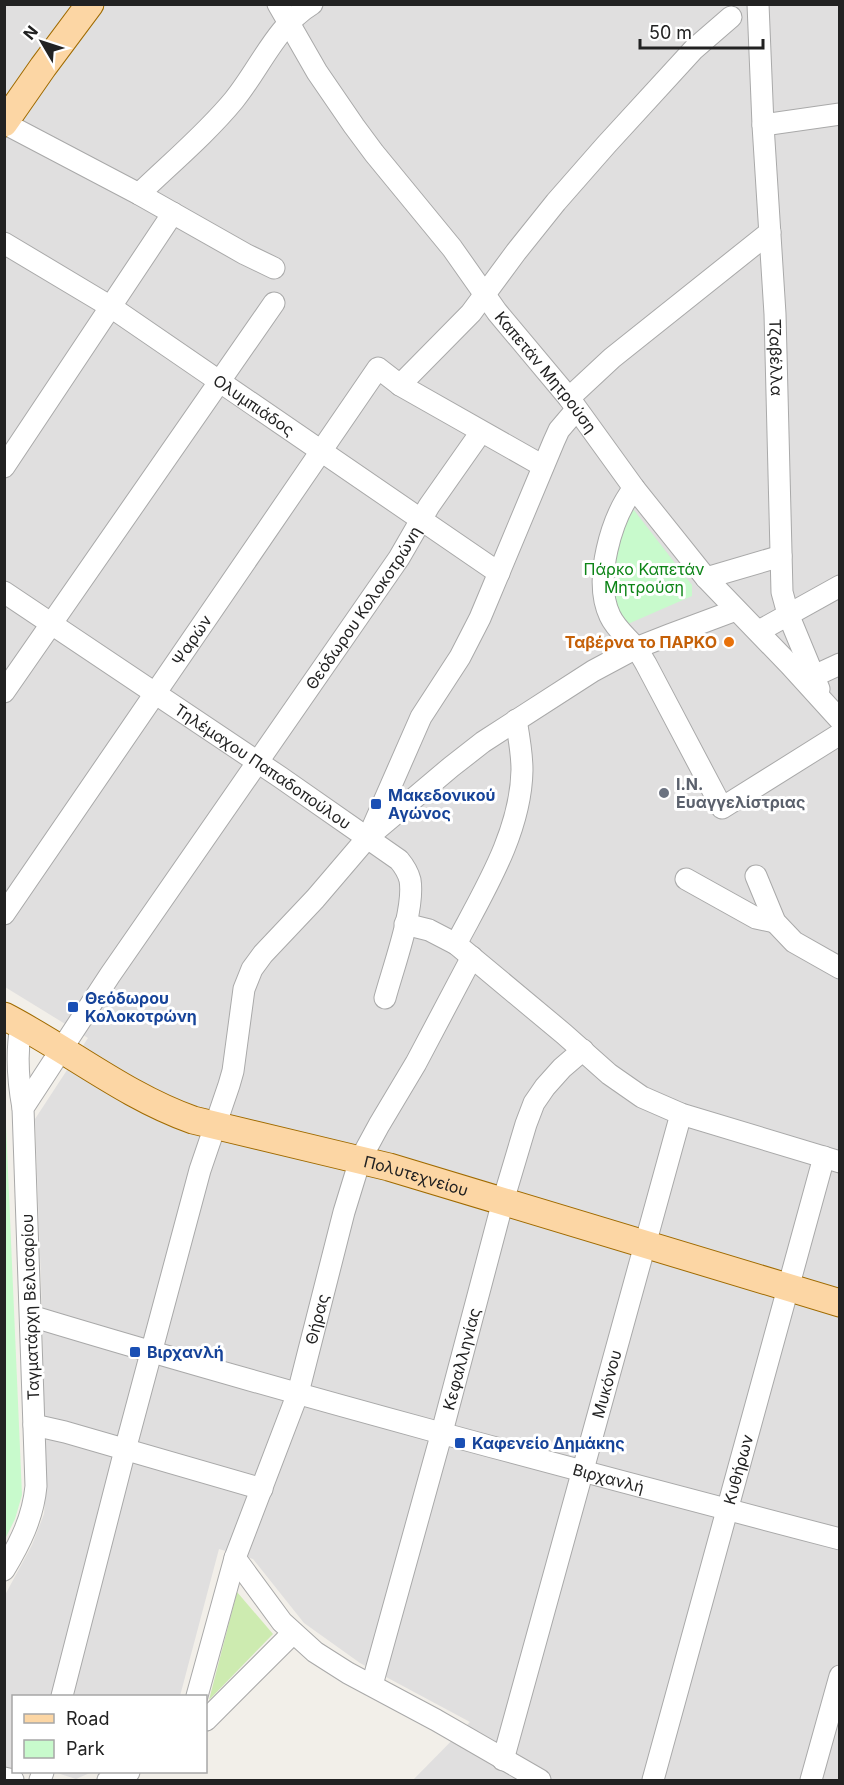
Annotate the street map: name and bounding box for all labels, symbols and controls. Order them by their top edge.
north arrow [12,12,72,72]
scale bar [640,12,763,50]
text: N [19,22,42,44]
text: 50 m [649,22,692,43]
street label: Καπετάν Μητρούση [491,307,601,437]
street label: Τζαβέλλα [765,319,787,396]
street label: Ολυμπιάδος [209,370,298,440]
street label: Θεόδωρου Κολοκοτρώνη [301,522,425,693]
park label: Πάρκο Καπετάν Μητρούση [584,559,704,597]
street label: Ψαρών [167,611,216,669]
place label: Ταβέρνα το ΠΑΡΚΟ [565,632,717,652]
marker: Ταβέρνα το ΠΑΡΚΟ [722,635,736,649]
street label: Τηλέμαχου Παπαδοπούλου [171,699,355,833]
place label: Ι.Ν. Ευαγγελίστριας [676,774,805,812]
place label: Μακεδονικού Αγώνος [388,785,495,823]
marker: Ι.Ν. Ευαγγελίστριας [657,786,671,800]
marker: Μακεδονικού Αγώνος [369,797,383,811]
place label: Θεόδωρου Κολοκοτρώνη [85,988,197,1026]
marker: Θεόδωρου Κολοκοτρώνη [66,1000,80,1014]
street label: Πολυτεχνείου [362,1151,471,1200]
street label: Ταγματάρχη Βελισαρίου [17,1214,43,1400]
street label: Θήρας [301,1292,333,1346]
street label: Κεφαλληνίας [438,1306,484,1412]
place label: Βιρχανλή [147,1342,224,1362]
marker: Βιρχανλή [128,1345,142,1359]
street label: Μυκόνου [588,1348,626,1420]
street label: Κυθήρων [719,1432,757,1507]
place label: Καφενείο Δημάκης [472,1433,625,1453]
marker: Καφενείο Δημάκης [453,1436,467,1450]
street label: Βιρχανλή [571,1459,647,1497]
legend [12,1695,207,1773]
text: Road [66,1708,109,1729]
text: Park [66,1738,105,1759]

